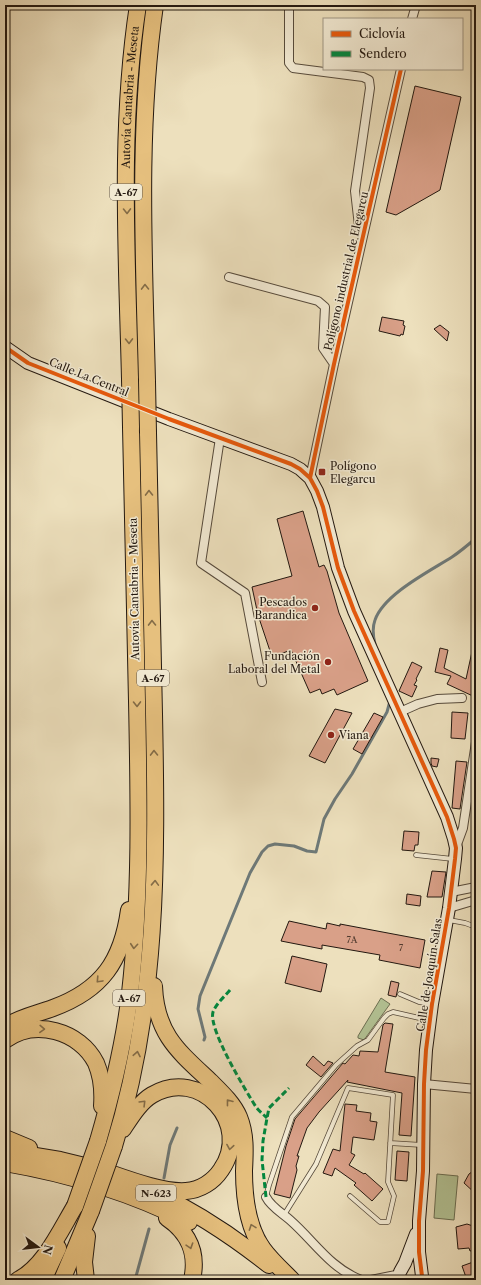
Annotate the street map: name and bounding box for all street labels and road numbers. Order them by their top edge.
street label: Autovía Cantabria - Meseta [119,25,142,170]
road number: A-67 [110,184,142,200]
street label: Polígono industrial de Elegarcu [321,190,371,352]
street label: Calle La Central [47,355,132,400]
street label: Autovía Cantabria - Meseta [126,517,142,661]
road number: A-67 [137,670,169,686]
street label: Calle de Joaquín Salas [413,917,445,1033]
road number: A-67 [113,990,145,1006]
road number: N-623 [136,1185,176,1201]

